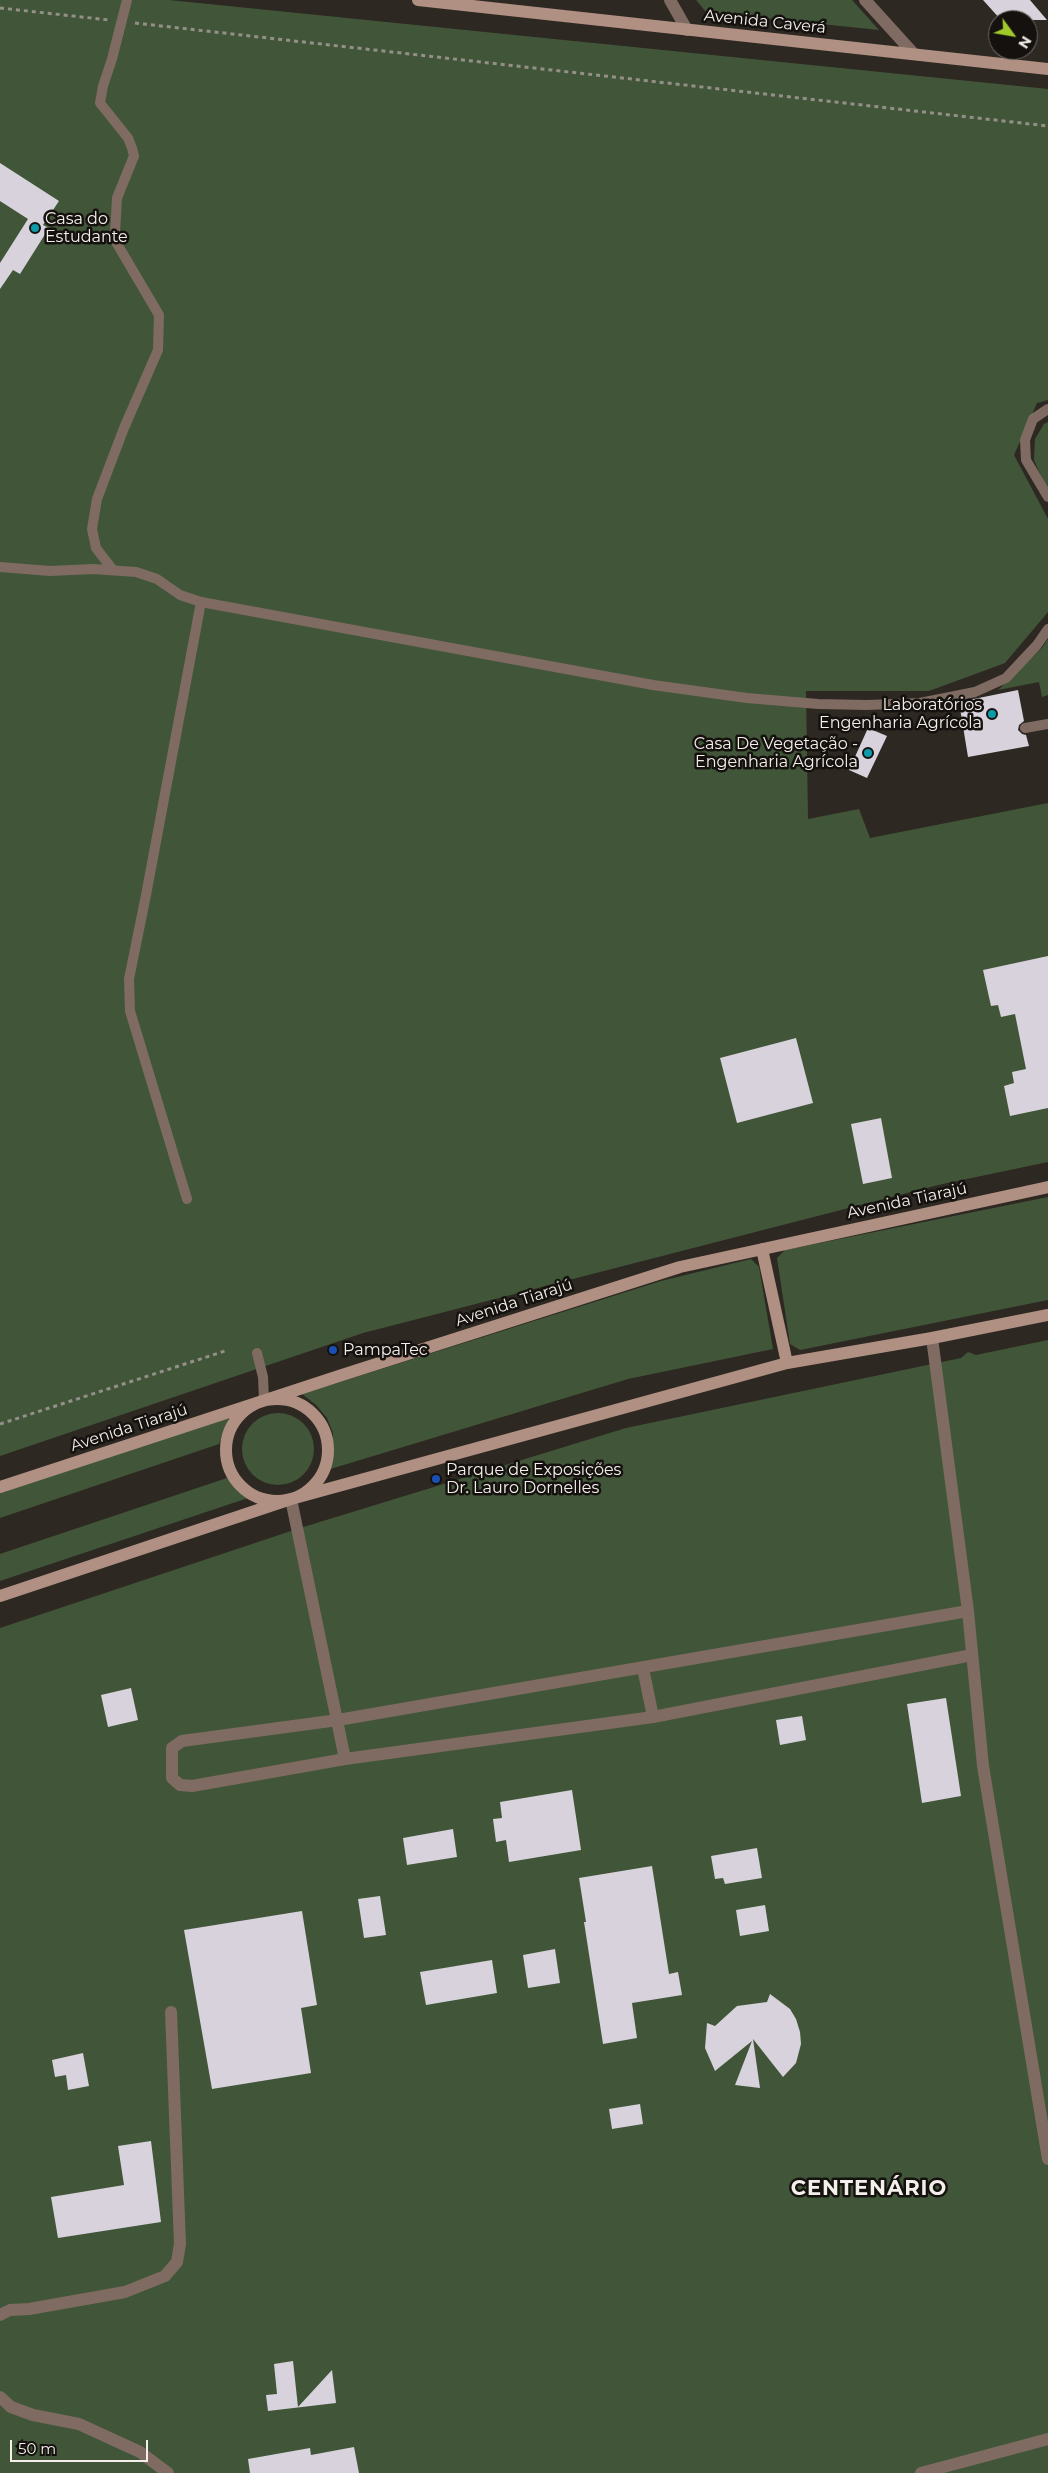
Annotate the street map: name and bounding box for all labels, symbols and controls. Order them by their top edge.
street label: Avenida Caverá [703,6,827,38]
north arrow [988,10,1038,60]
text: N [1014,33,1036,52]
place label: Casa do Estudante [45,209,128,247]
marker: Casa do Estudante [29,222,41,234]
place label: Laboratórios Engenharia Agrícola [819,695,982,733]
marker: Laboratórios Engenharia Agrícola [986,708,998,720]
place label: Casa De Vegetação - Engenharia Agrícola [694,734,858,772]
marker: Casa De Vegetação - Engenharia Agrícola [862,747,874,759]
street label: Avenida Tiarajú [845,1179,969,1223]
street label: Avenida Tiarajú [453,1275,575,1331]
place label: PampaTec [343,1340,428,1360]
marker: PampaTec [327,1344,339,1356]
street label: Avenida Tiarajú [68,1400,190,1456]
place label: Parque de Exposições Dr. Lauro Dornelles [446,1460,621,1498]
marker: Parque de Exposições Dr. Lauro Dornelles [430,1473,442,1485]
district label: CENTENÁRIO [790,2176,948,2202]
scale bar [12,2430,150,2462]
text: 50 m [18,2439,56,2458]

